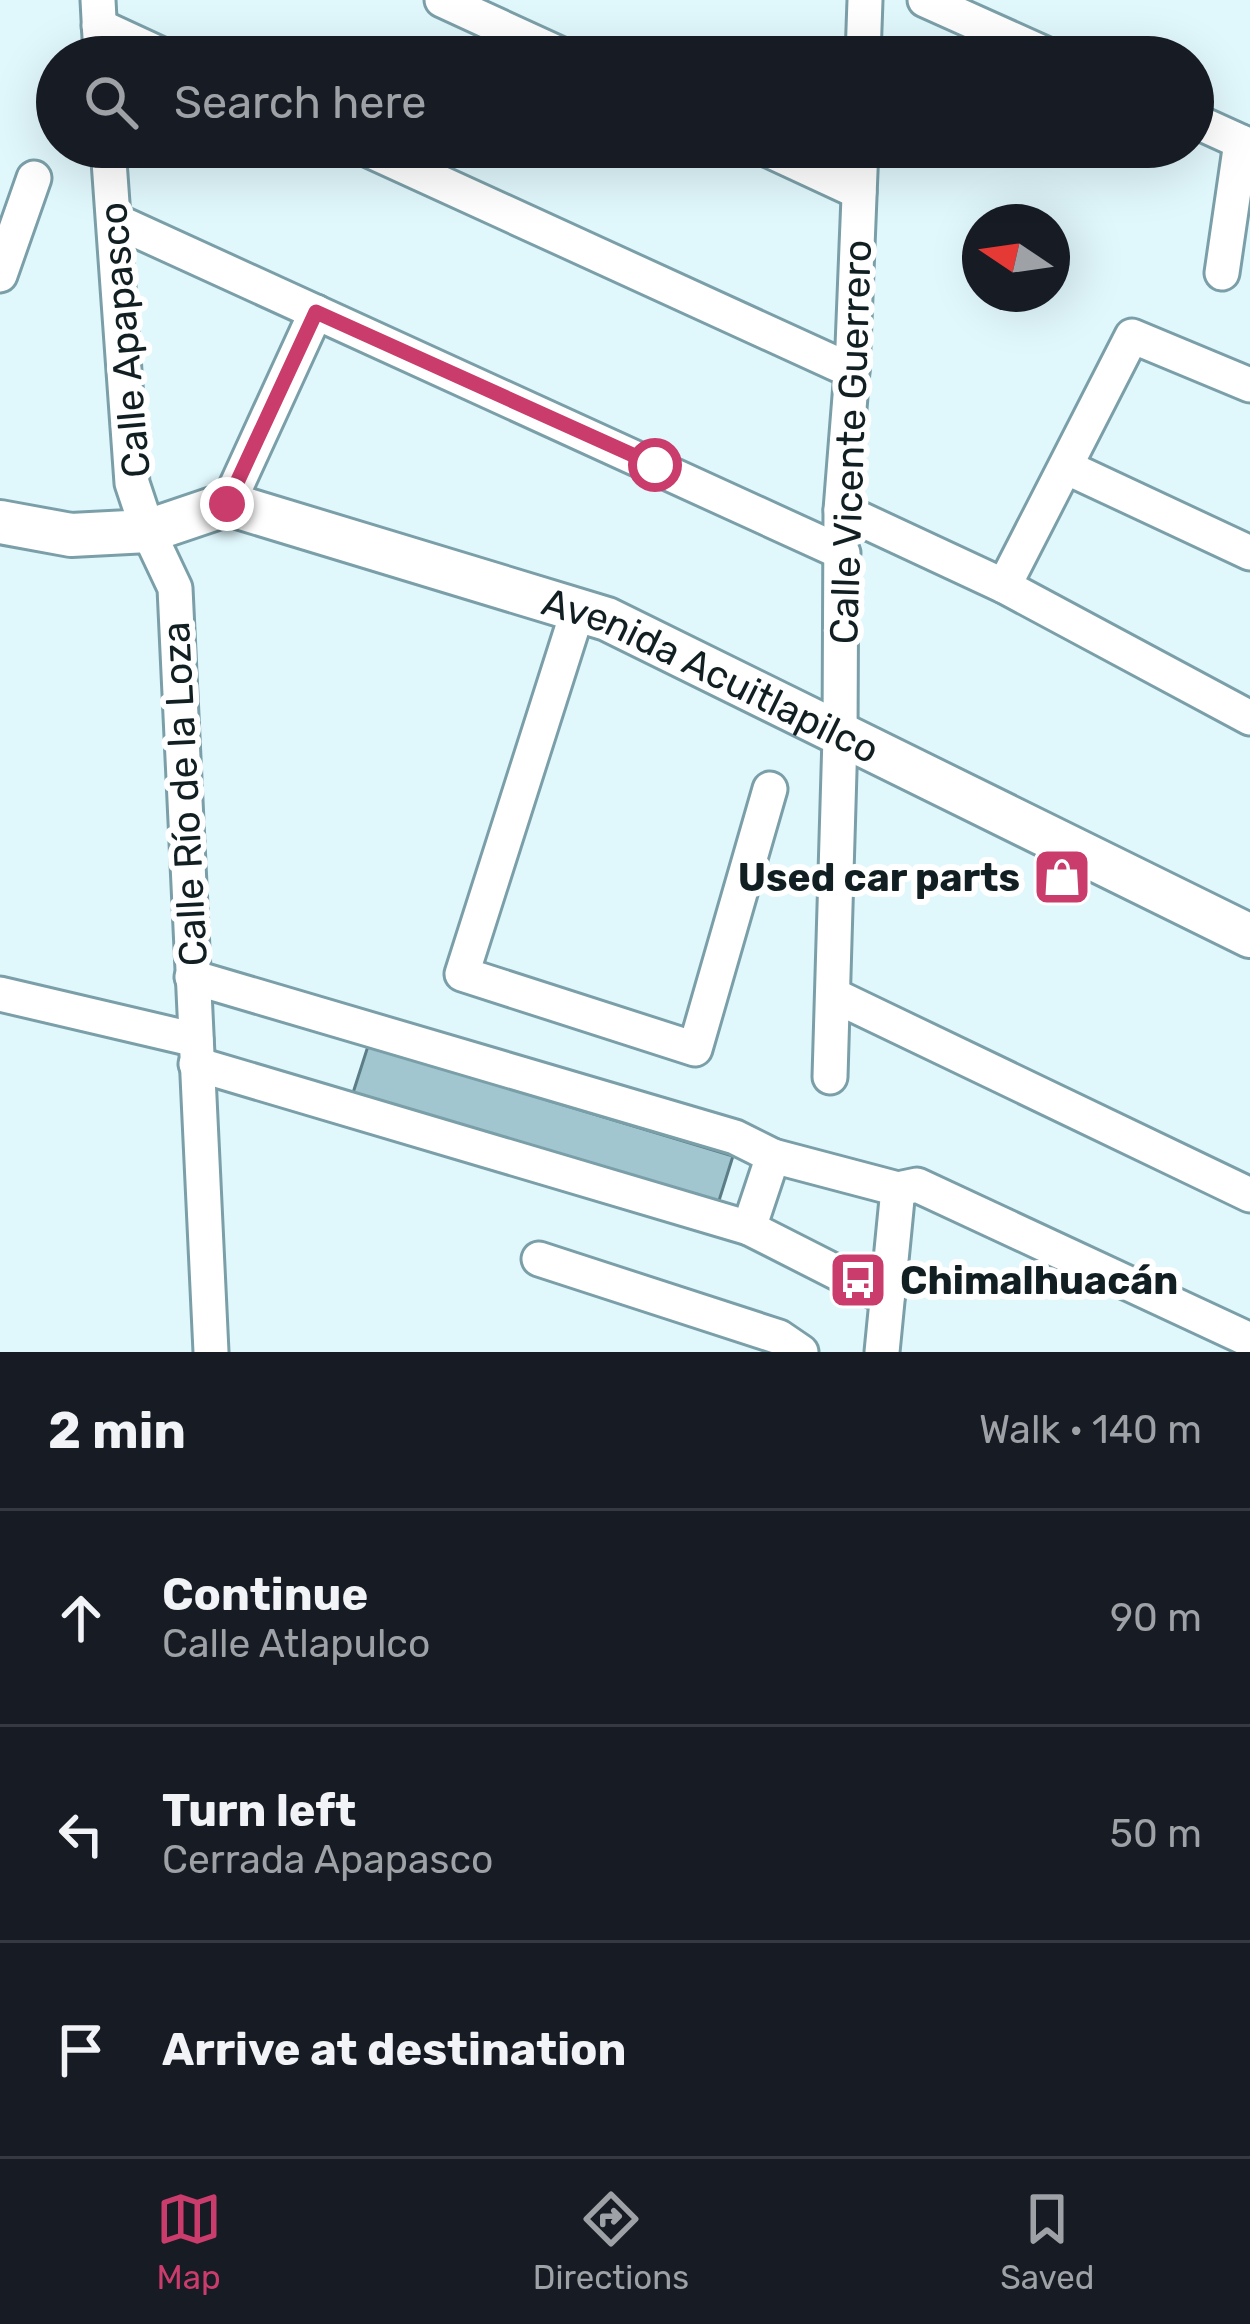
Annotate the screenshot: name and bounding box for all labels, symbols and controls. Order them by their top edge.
search box [36,36,1214,168]
icon: search [78,69,144,135]
text: Search here [174,76,426,129]
street label: Calle Apapasco [90,200,160,480]
north arrow [962,204,1070,312]
street label: Calle Vicente Guerrero [821,239,881,645]
route start [628,438,682,492]
route end [200,477,254,531]
street label: Avenida Acuitlapilco [537,579,886,773]
street label: Calle Río de la Loza [153,620,217,967]
shop icon: Used car parts [1031,846,1093,908]
place label: Used car parts [738,855,1020,901]
bus stop icon: Chimalhuacán [827,1249,889,1311]
place label: Chimalhuacán [900,1258,1178,1304]
text: 2 min [48,1400,186,1461]
text: Walk · 140 m [979,1407,1202,1453]
text: Continue [162,1568,368,1621]
icon: ahead [48,1585,114,1651]
text: 90 m [1110,1595,1202,1641]
text: Calle Atlapulco [162,1621,430,1667]
text: Turn left [162,1784,356,1837]
icon: left [48,1801,114,1867]
text: 50 m [1110,1811,1202,1857]
text: Cerrada Apapasco [162,1837,493,1883]
icon: arrive [48,2017,114,2083]
text: Arrive at destination [162,2023,627,2076]
tab: Map [156,2186,222,2297]
tab: Directions [533,2186,689,2297]
tab: Saved [1000,2186,1094,2297]

